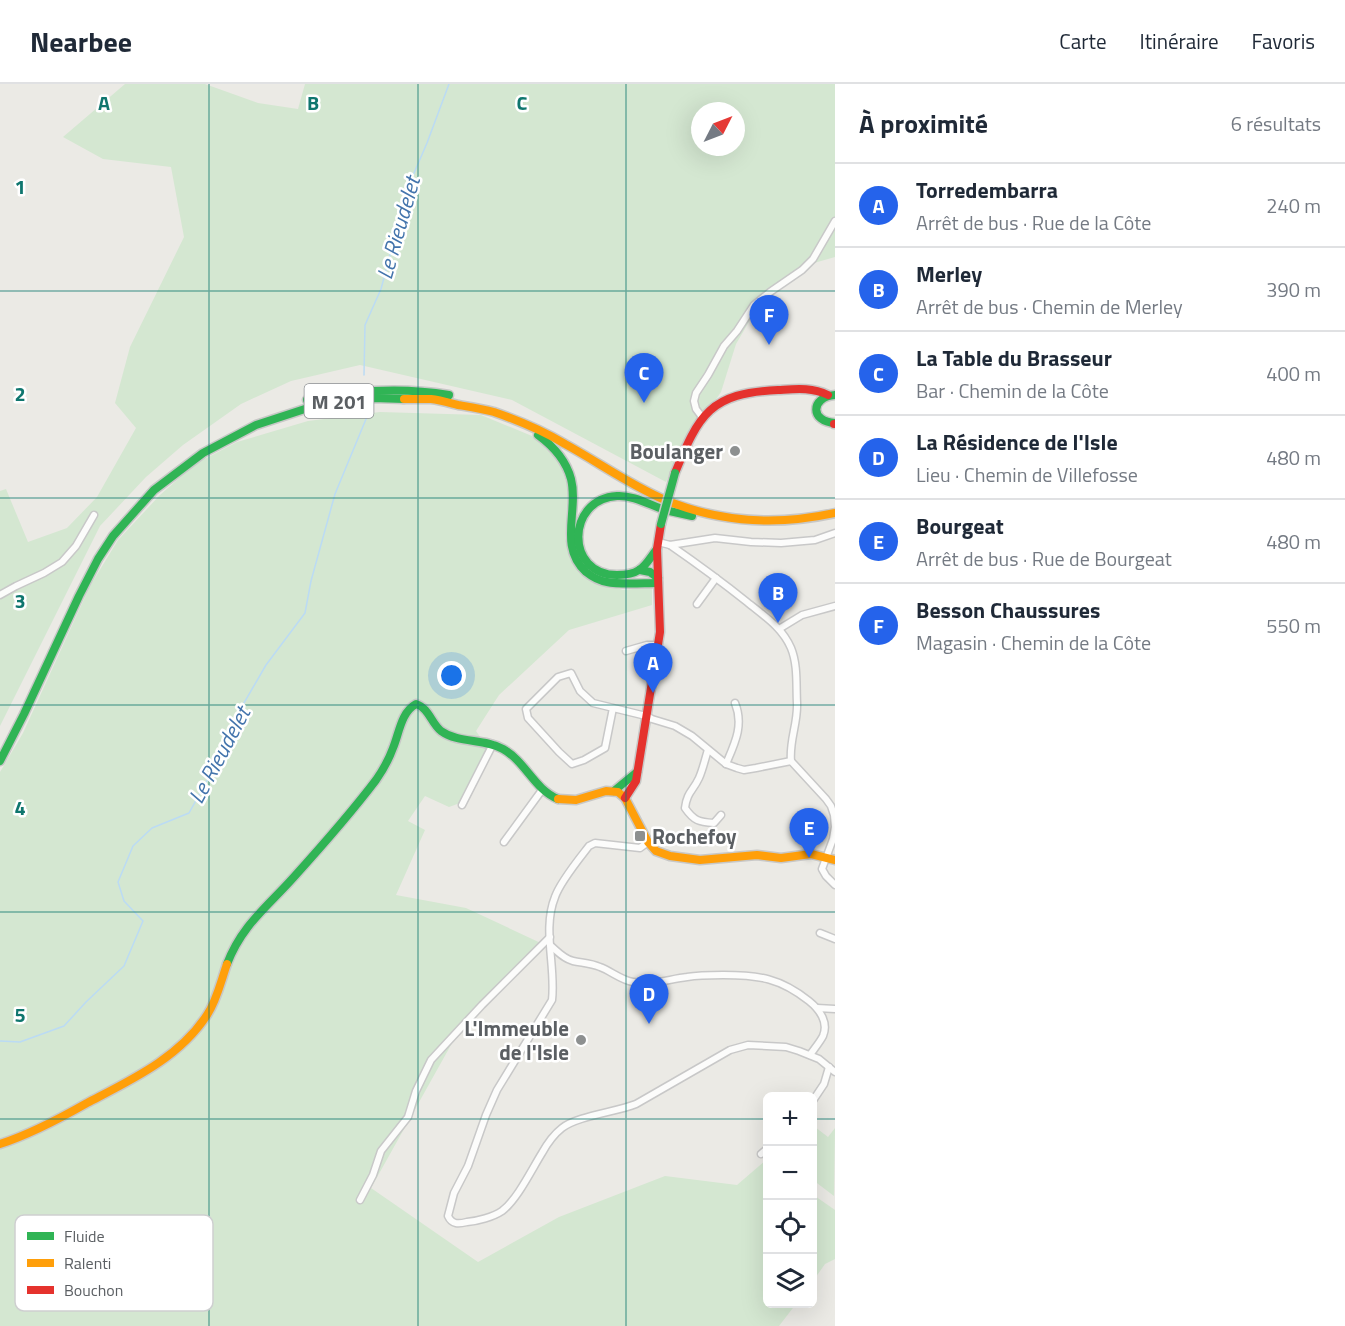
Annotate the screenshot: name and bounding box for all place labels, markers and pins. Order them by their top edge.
pin: F [750,296,788,345]
pin: C [624,354,664,403]
place label: Boulanger [630,435,723,467]
marker: Boulanger [728,444,742,458]
pin: B [758,574,798,623]
pin: A [634,644,672,693]
pin: E [790,808,828,858]
place label: Rochefoy [652,820,737,852]
marker: Rochefoy [633,829,647,843]
pin: D [630,974,668,1024]
place label: L'Immeuble de l'Isle [464,1012,569,1068]
marker: L'Immeuble de l'Isle [574,1033,588,1047]

